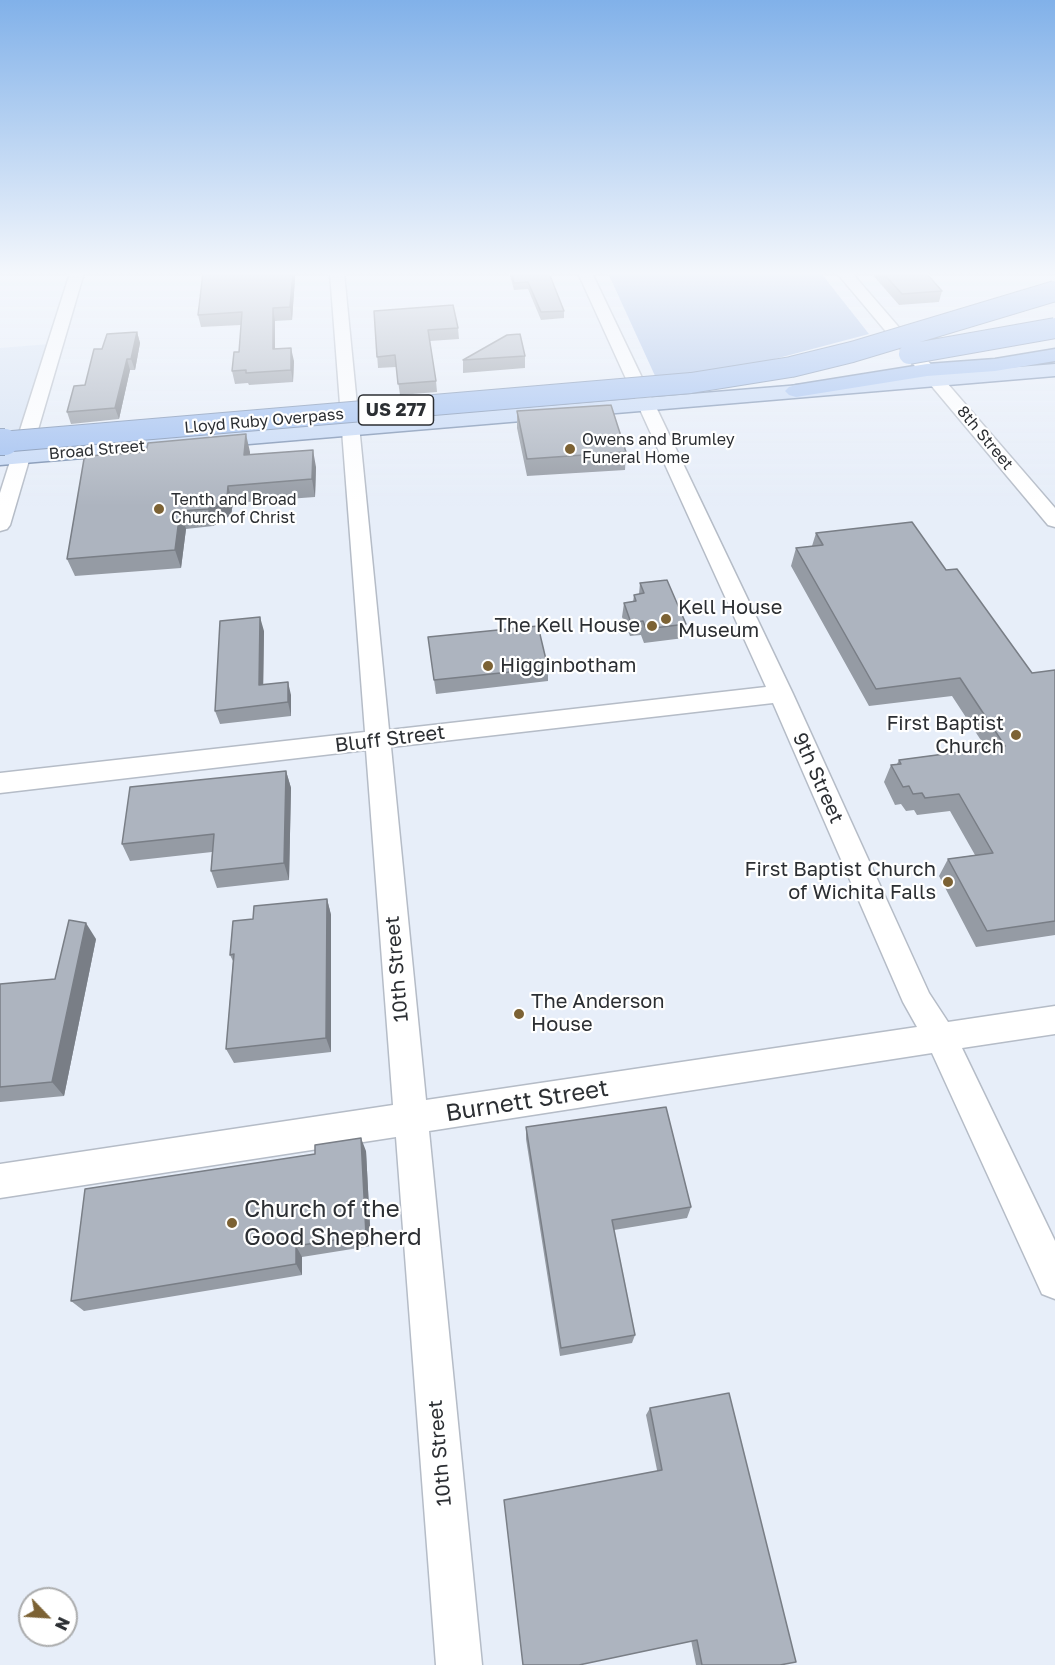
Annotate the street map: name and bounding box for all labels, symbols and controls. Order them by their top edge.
road number: US 277 [358,395,434,425]
street label: 8th Street [953,402,1017,474]
street label: Lloyd Ruby Overpass [183,404,345,438]
place label: Owens and Brumley Funeral Home [582,430,735,468]
street label: Broad Street [48,436,146,464]
marker: Owens and Brumley Funeral Home [563,442,577,456]
place label: Tenth and Broad Church of Christ [171,490,297,528]
marker: Tenth and Broad Church of Christ [152,502,166,516]
place label: Kell House Museum [678,596,782,643]
marker: Kell House Museum [659,612,673,626]
place label: The Kell House [494,614,640,638]
marker: The Kell House [645,619,659,633]
place label: Higginbotham [500,654,636,678]
marker: Higginbotham [481,659,495,673]
place label: First Baptist Church [886,712,1004,759]
street label: Bluff Street [334,720,446,758]
marker: First Baptist Church [1009,728,1023,742]
street label: 9th Street [787,729,849,827]
place label: First Baptist Church of Wichita Falls [745,858,936,905]
marker: First Baptist Church of Wichita Falls [941,875,955,889]
street label: 10th Street [380,915,414,1023]
place label: The Anderson House [531,990,665,1037]
marker: The Anderson House [512,1007,526,1021]
street label: Burnett Street [443,1074,611,1128]
place label: Church of the Good Shepherd [244,1195,422,1251]
marker: Church of the Good Shepherd [225,1216,239,1230]
street label: 10th Street [423,1399,457,1507]
north arrow [18,1587,78,1647]
text: N [51,1614,74,1633]

